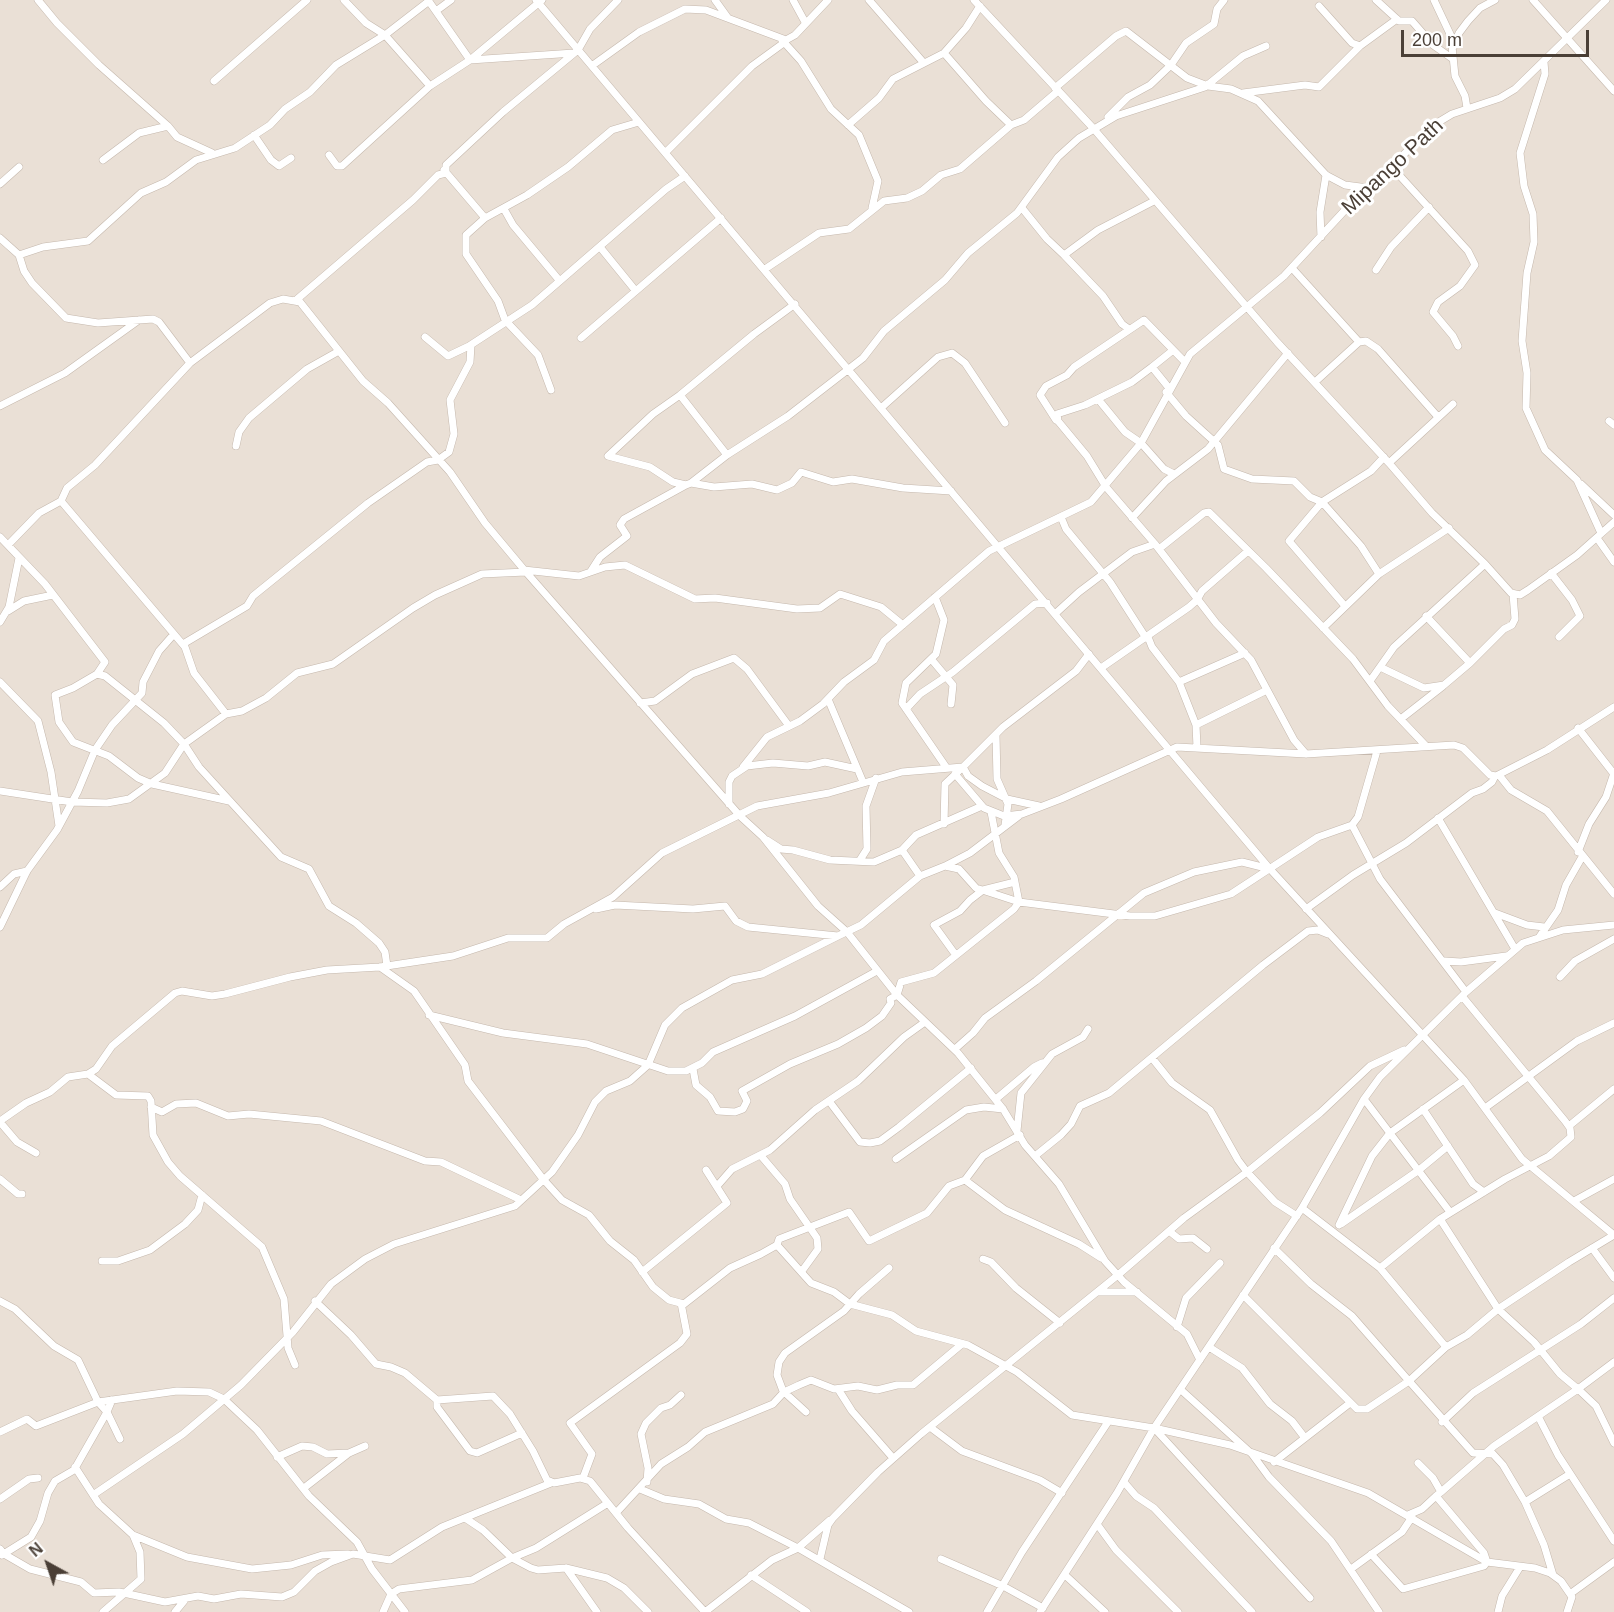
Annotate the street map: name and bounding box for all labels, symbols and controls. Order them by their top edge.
scale bar [1404,18,1592,56]
text: 200 m [1412,30,1462,50]
street label: Mipango Path [1337,114,1449,220]
north arrow [18,1534,78,1594]
text: N [26,1540,46,1560]

